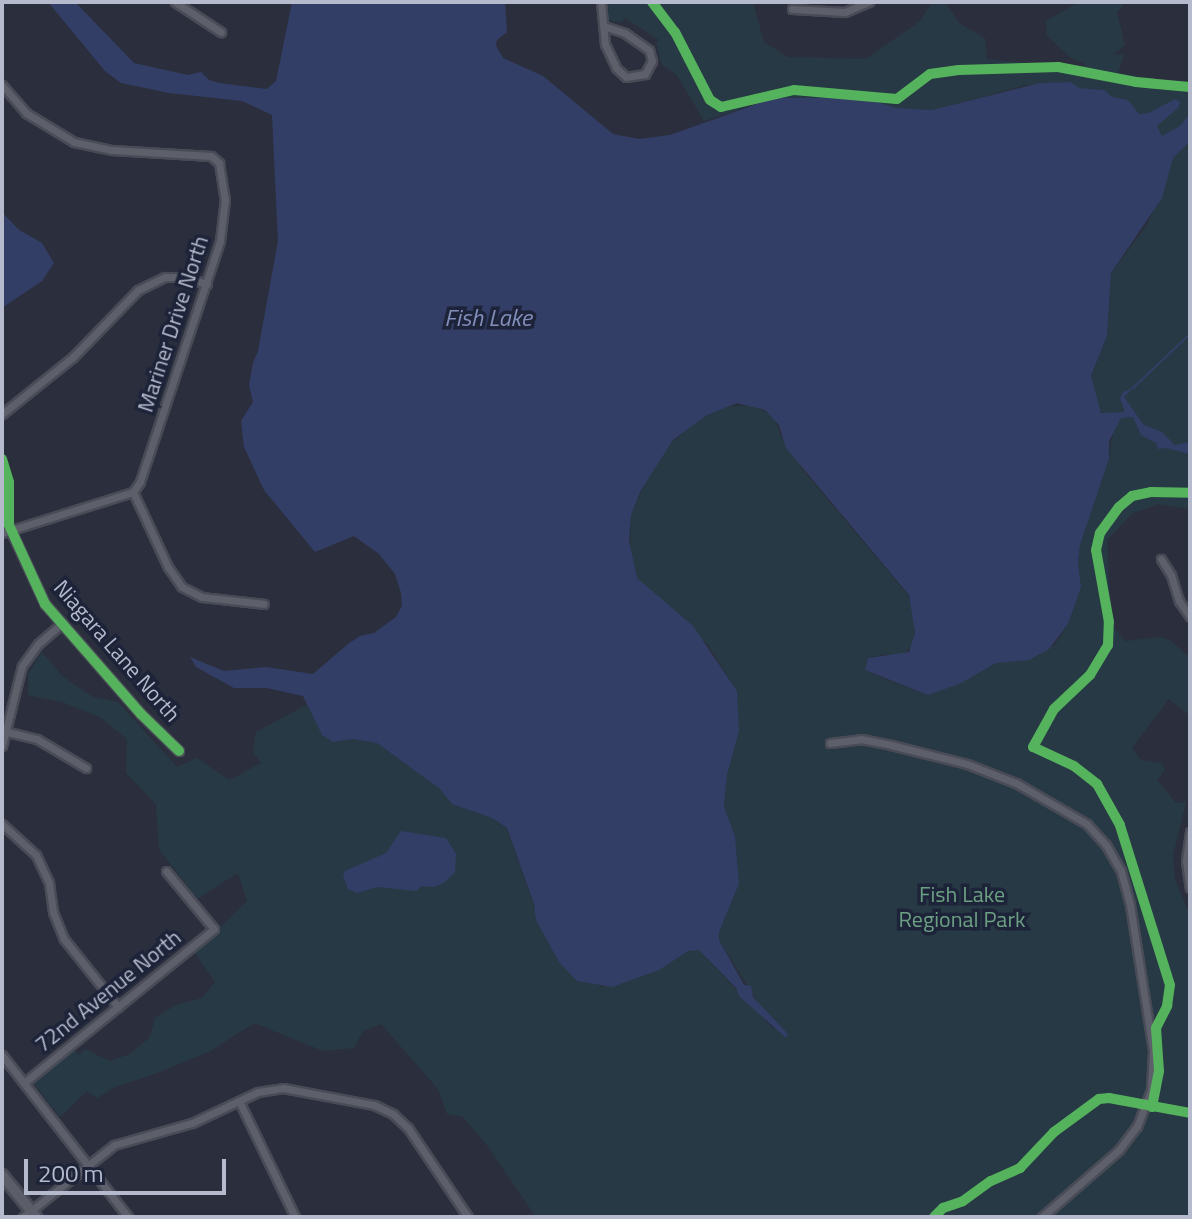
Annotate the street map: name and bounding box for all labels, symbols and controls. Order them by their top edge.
street label: Mariner Drive North [132,233,214,415]
water label: Fish Lake [444,304,532,332]
street label: Niagara Lane North [48,575,186,727]
park label: Fish Lake Regional Park [898,881,1026,932]
street label: 72nd Avenue North [30,924,186,1058]
scale bar [28,1143,230,1193]
text: 200 m [38,1155,104,1191]

